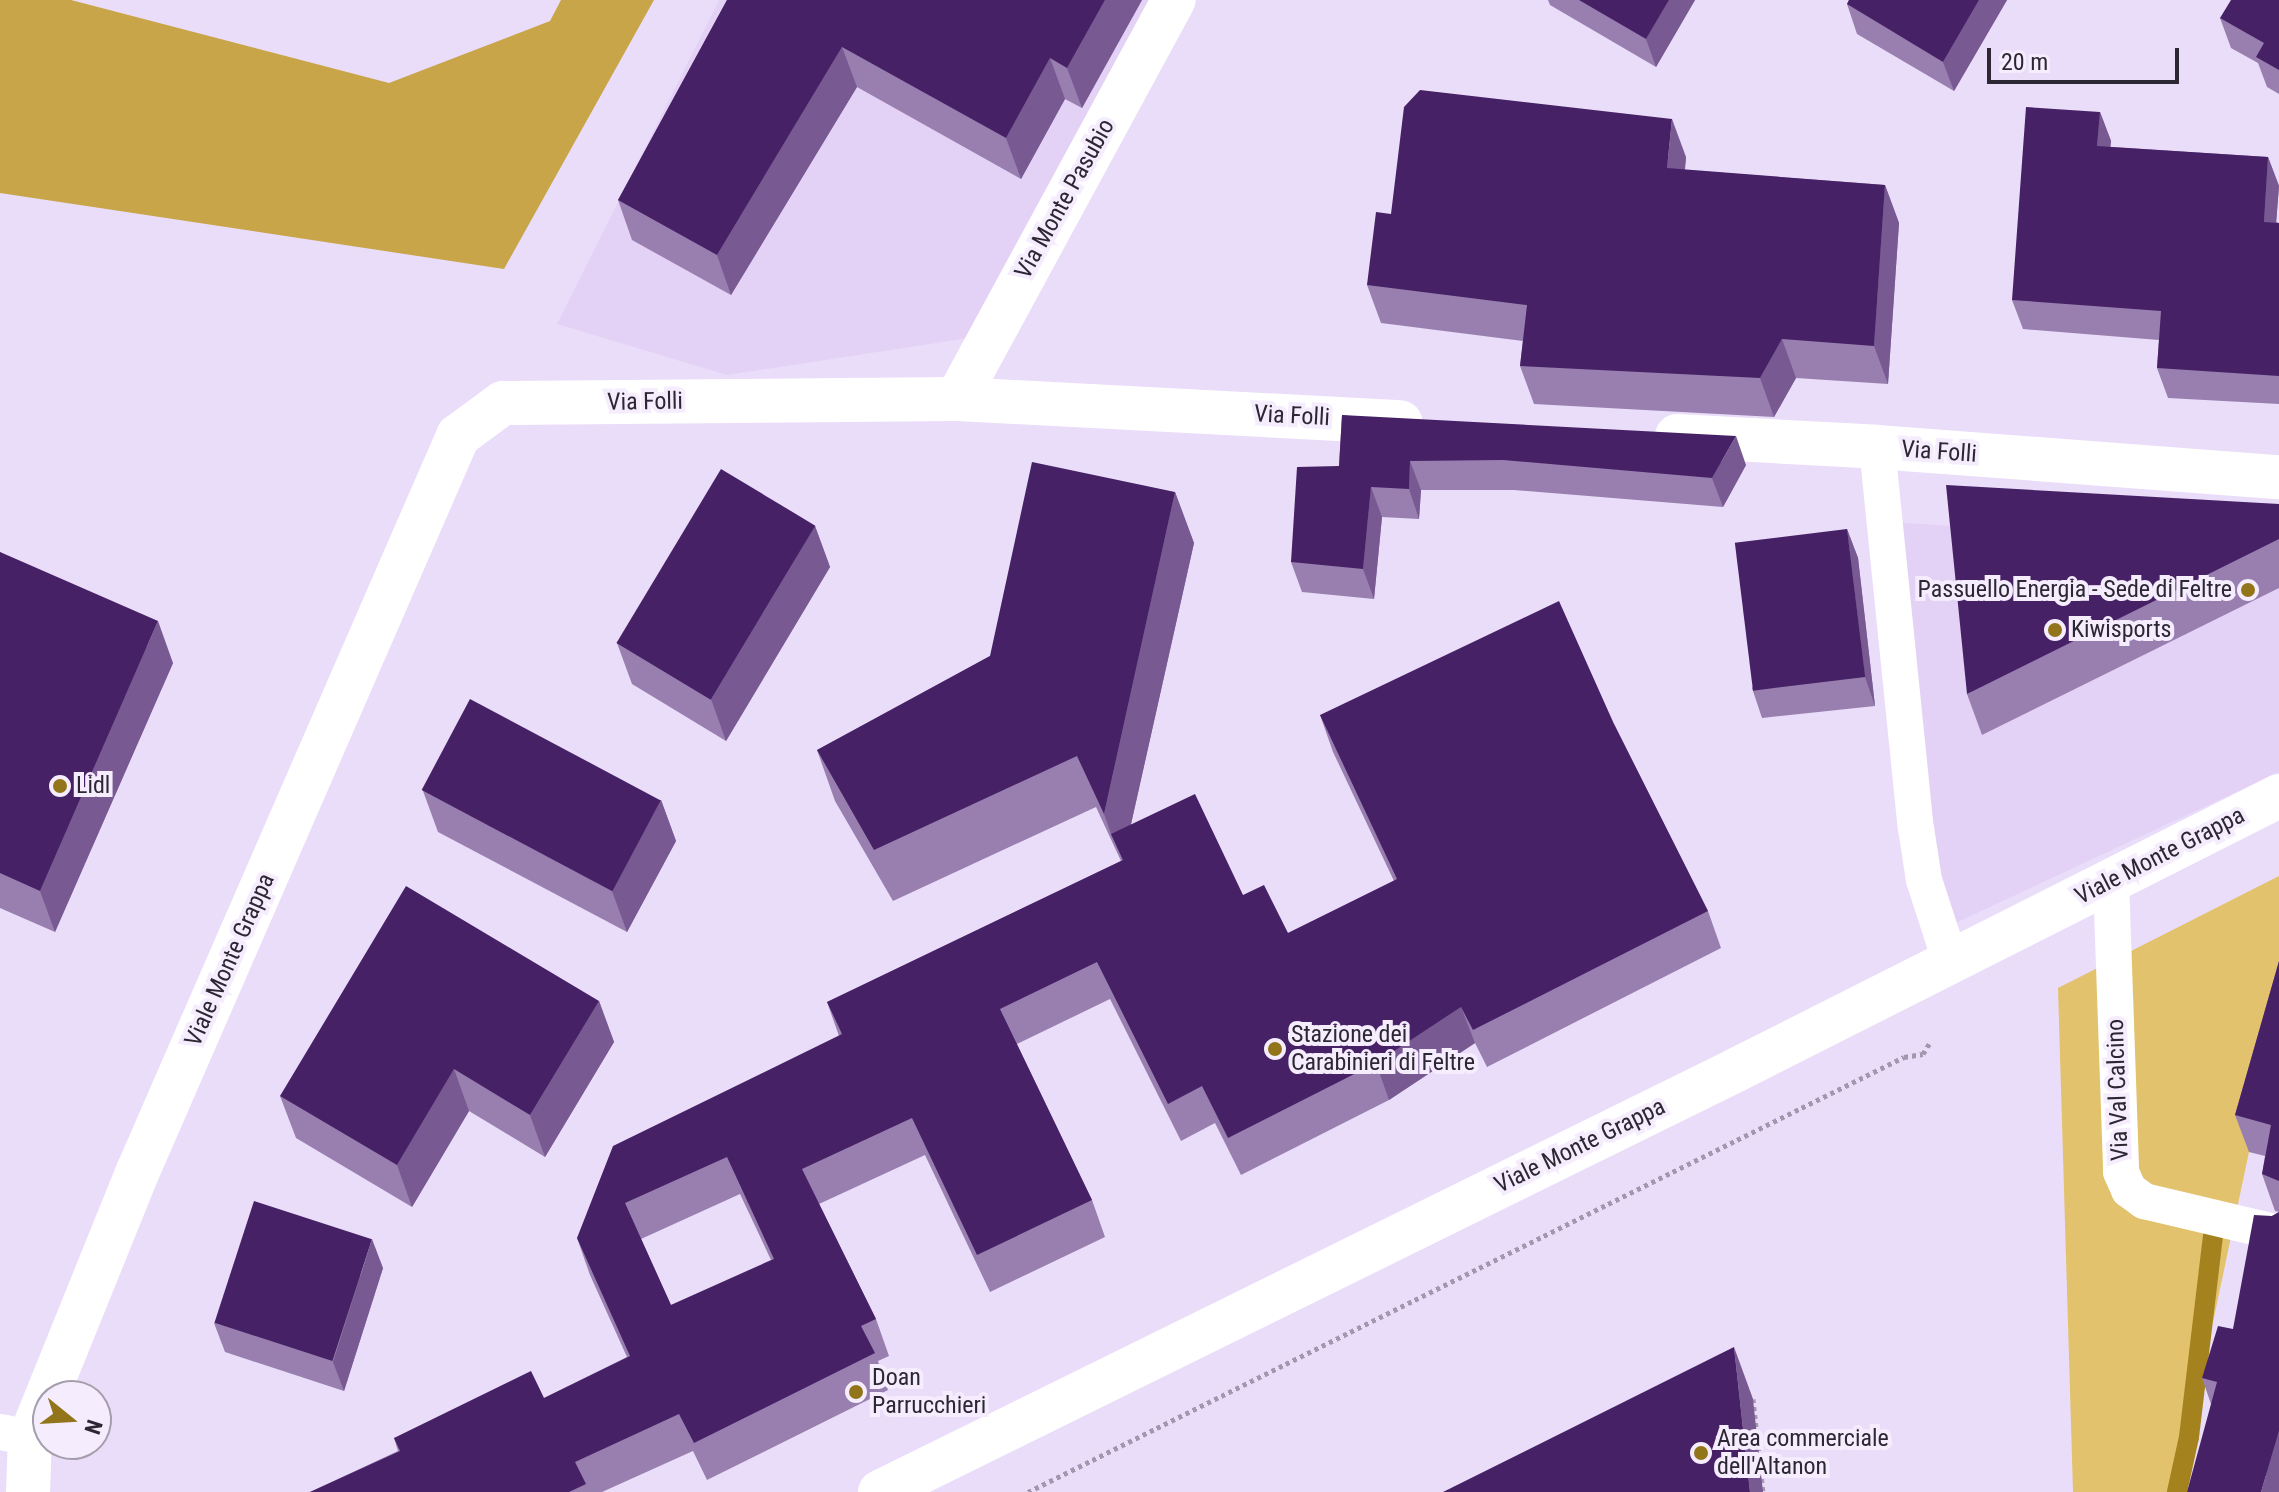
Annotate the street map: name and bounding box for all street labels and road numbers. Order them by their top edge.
street label: Via Monte Pasubio [1009,114,1121,284]
street label: Via Folli [607,387,683,417]
street label: Via Folli [1253,400,1331,432]
street label: Via Folli [1900,435,1978,469]
street label: Viale Monte Grappa [2071,801,2249,911]
street label: Viale Monte Grappa [179,869,281,1051]
street label: Via Val Calcino [2101,1018,2135,1162]
street label: Viale Monte Grappa [1490,1092,1670,1200]

